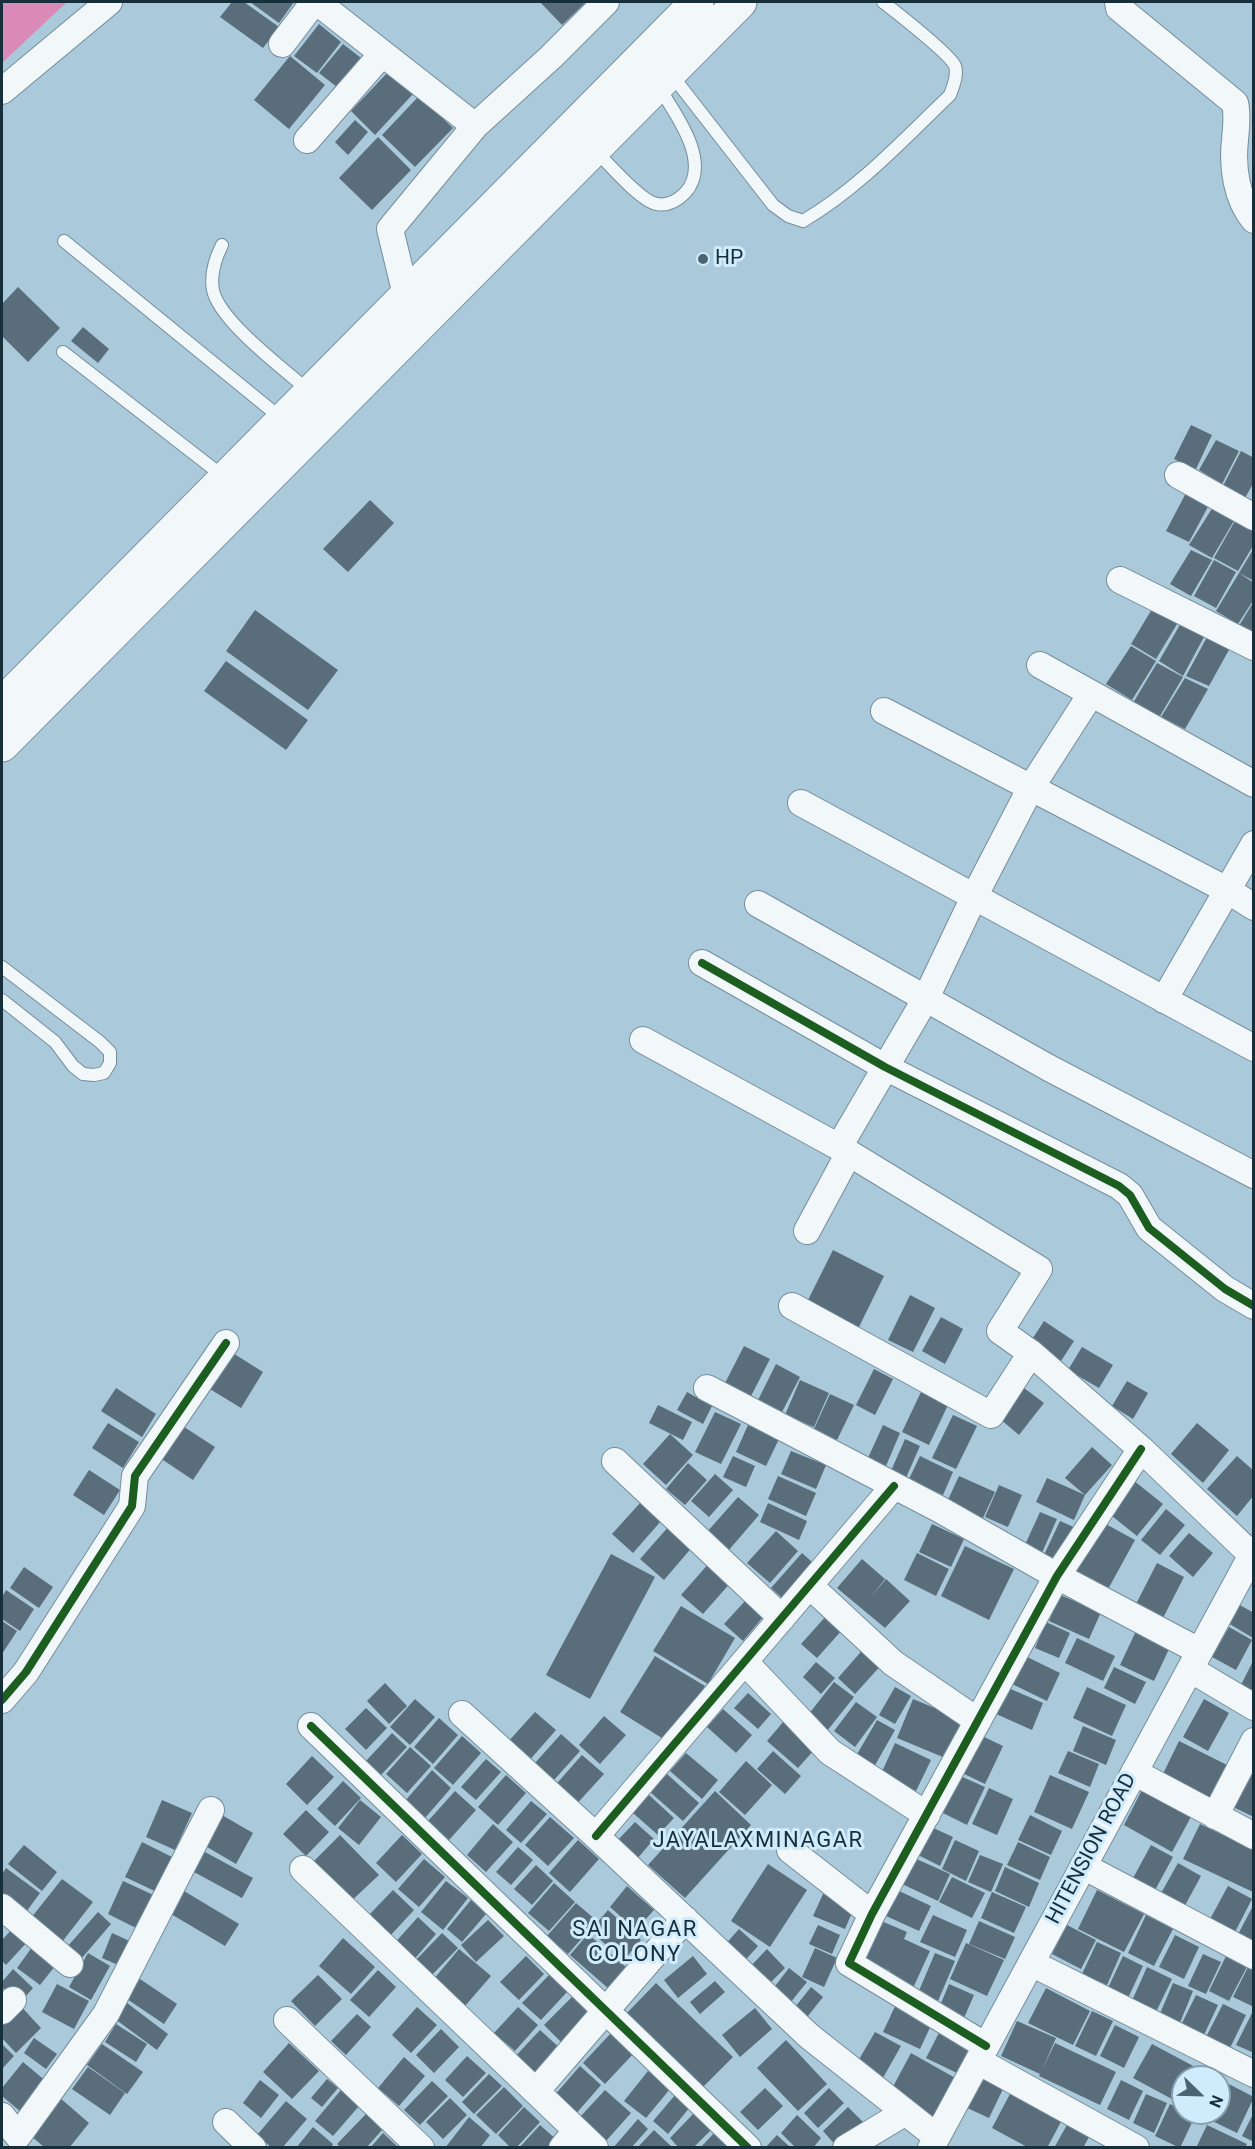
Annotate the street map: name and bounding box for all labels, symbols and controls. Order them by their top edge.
place label: HP [715,246,743,272]
marker: HP [696,252,710,266]
street label: HITENSION ROAD [1042,1769,1142,1929]
district label: JAYALAXMINAGAR [652,1828,864,1854]
district label: SAI NAGAR COLONY [572,1917,698,1969]
north arrow [1171,2065,1231,2125]
text: N [1205,2093,1227,2110]

